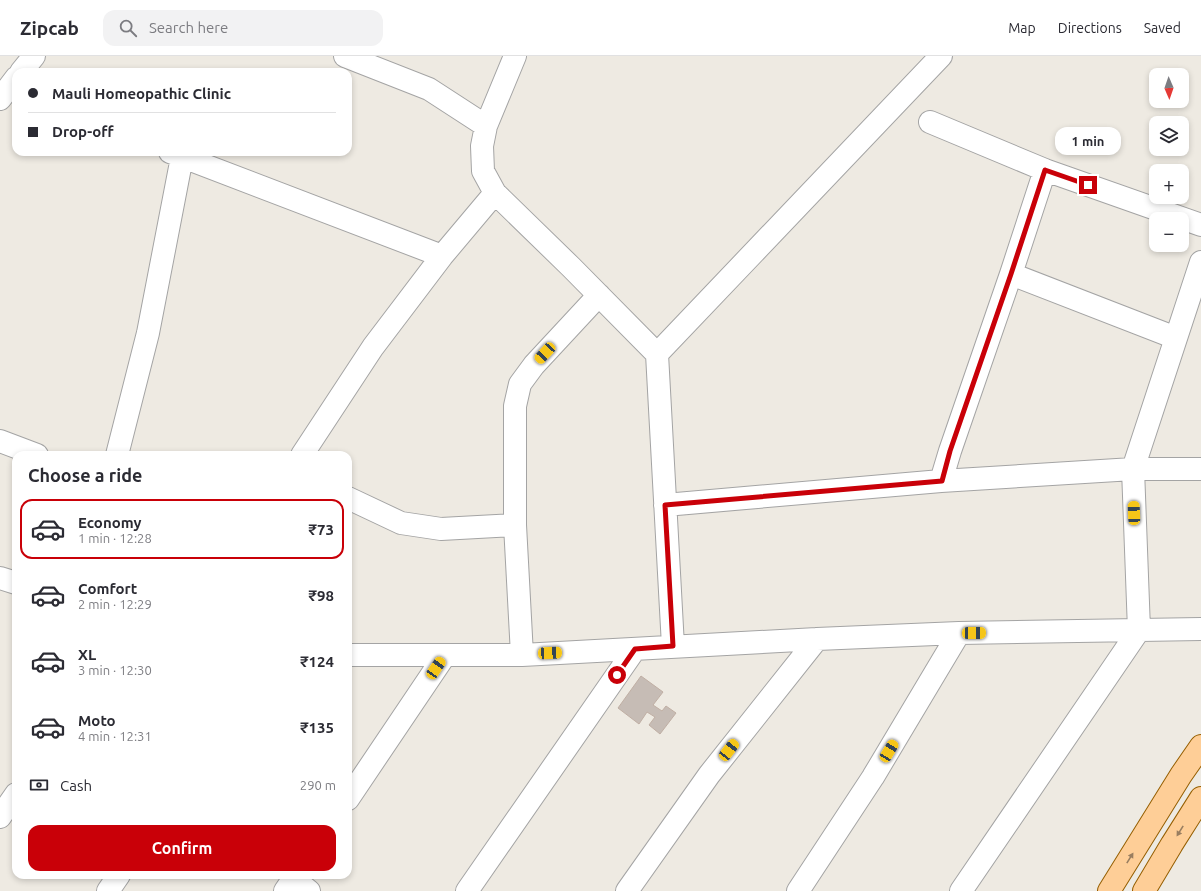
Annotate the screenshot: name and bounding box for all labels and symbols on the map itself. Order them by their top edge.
north arrow [1149,68,1189,108]
callout: 1 min [1055,127,1121,155]
route end [1079,176,1097,194]
car [532,340,558,366]
car [1128,501,1140,525]
car [962,627,986,639]
car [538,646,562,660]
car [424,655,448,681]
route start [608,666,626,684]
car [717,737,741,763]
car [878,738,900,764]
one-way arrow [1176,826,1184,836]
one-way arrow [1126,852,1133,864]

